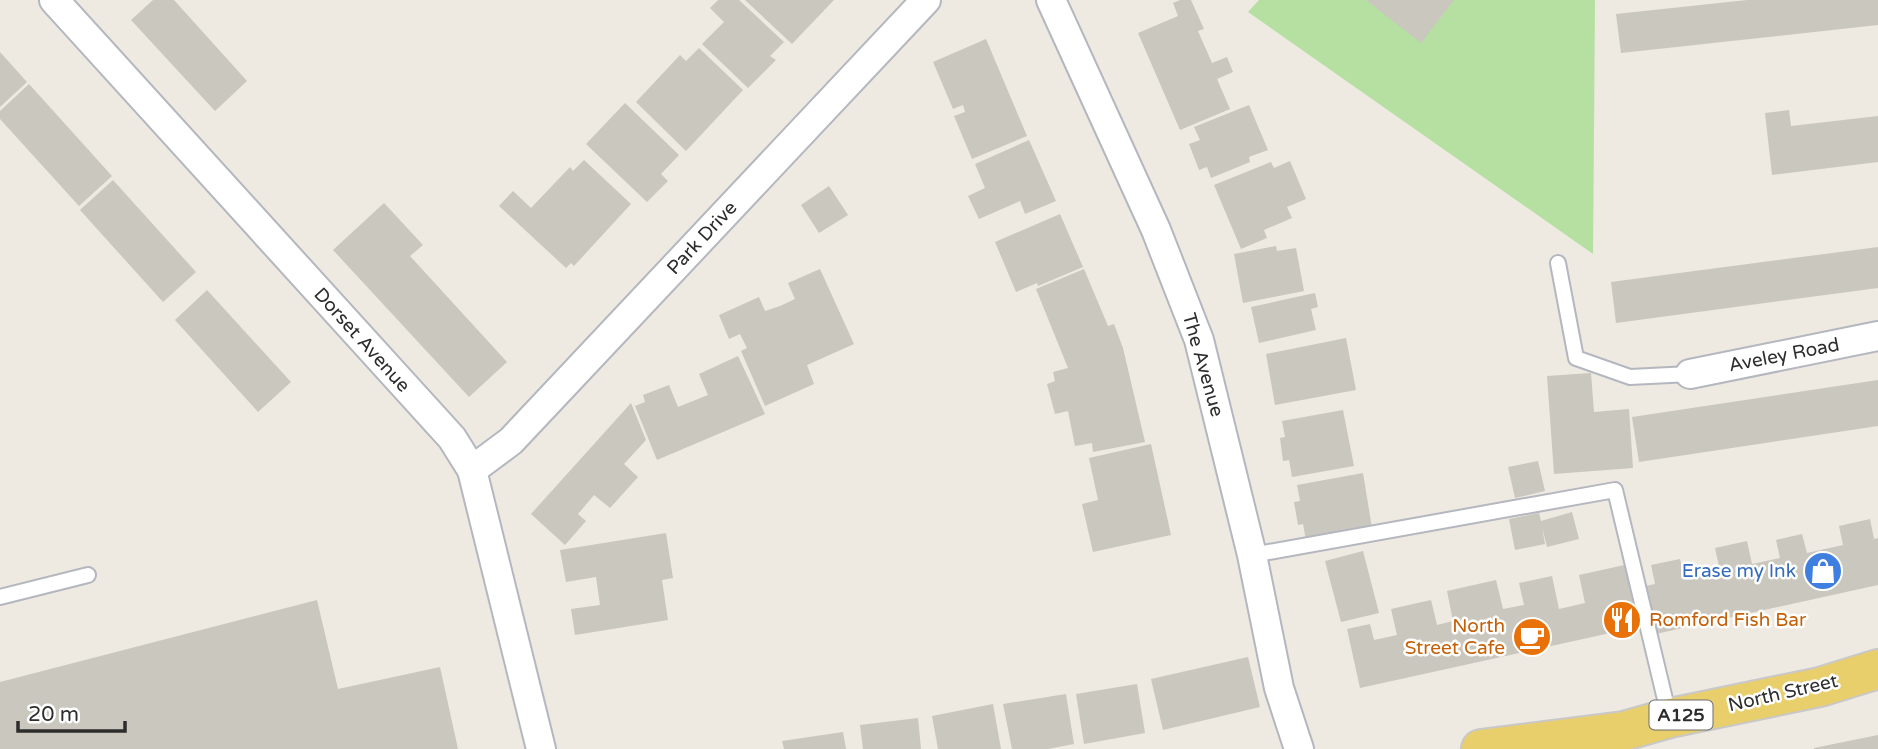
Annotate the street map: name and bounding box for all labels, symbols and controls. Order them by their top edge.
street label: Park Drive [662,197,742,279]
street label: Dorset Avenue [309,283,415,397]
street label: The Avenue [1178,311,1228,419]
street label: Aveley Road [1727,333,1841,377]
shop icon: Erase my Ink [1802,550,1844,592]
place label: Erase my Ink [1682,560,1796,582]
restaurant icon: Romford Fish Bar [1601,599,1643,641]
place label: Romford Fish Bar [1649,609,1807,631]
place label: North Street Cafe [1405,615,1505,659]
cafe icon: North Street Cafe [1511,616,1553,658]
street label: North Street [1726,670,1840,716]
scale bar [18,690,124,734]
road number: A125 [1650,700,1712,730]
text: 20 m [28,702,79,727]

